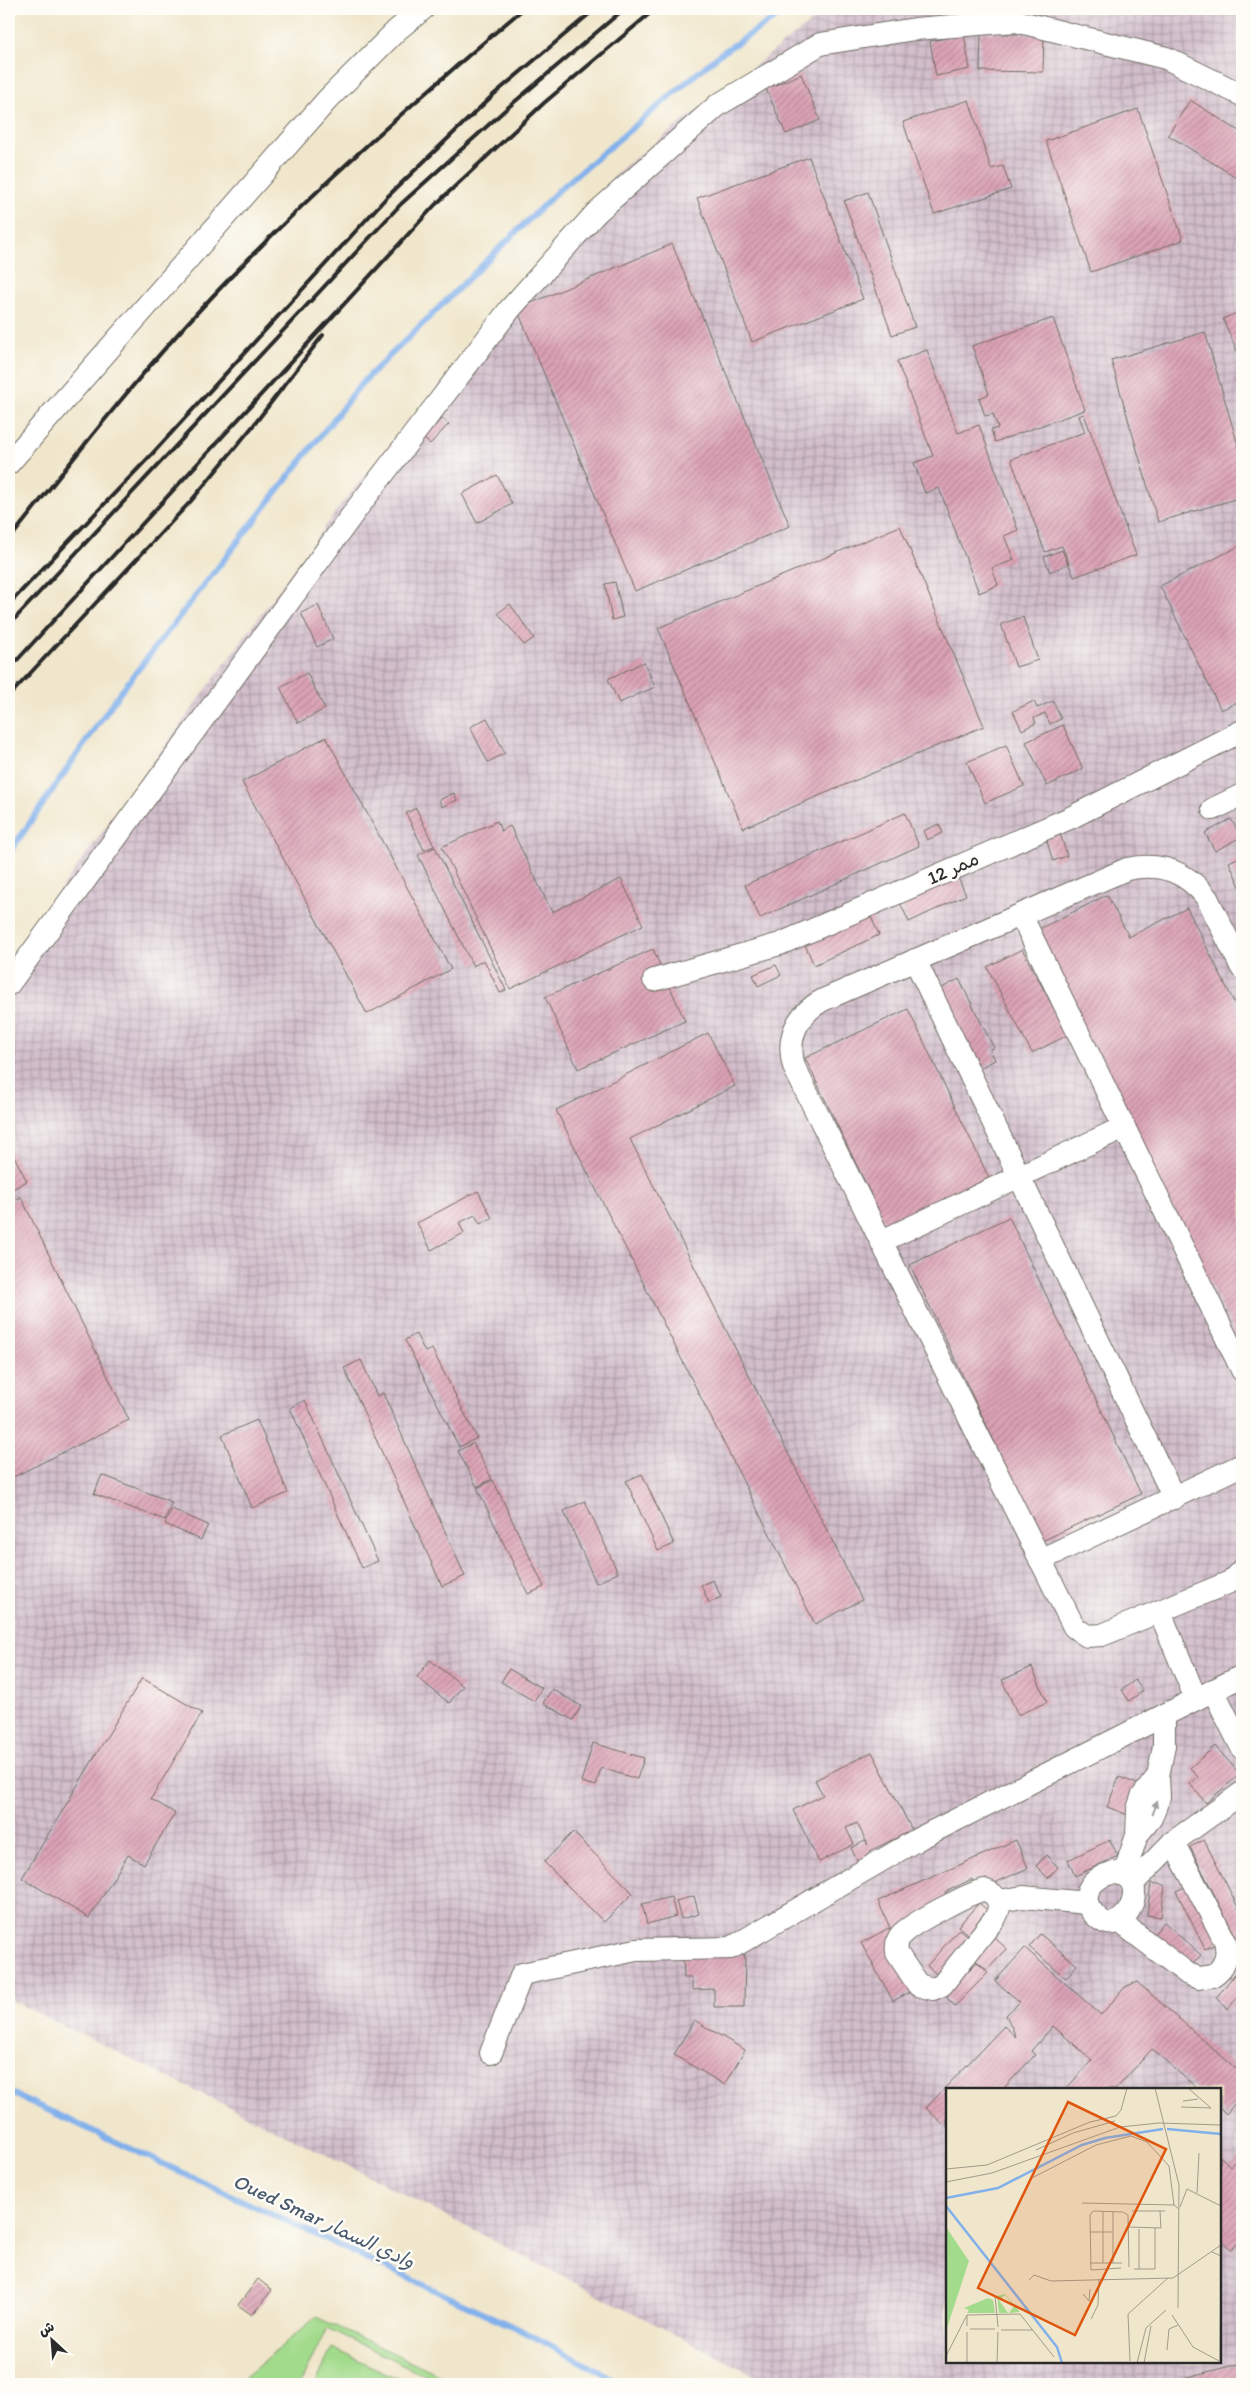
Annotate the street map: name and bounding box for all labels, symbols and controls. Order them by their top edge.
street label: ممر 12 [924,847,982,889]
one-way arrow [1151,1800,1159,1815]
inset map [946,2088,1221,2363]
water label: Oued Smar وادي السمار [228,2168,419,2277]
north arrow [28,2316,78,2366]
text: ش [36,2318,57,2340]

